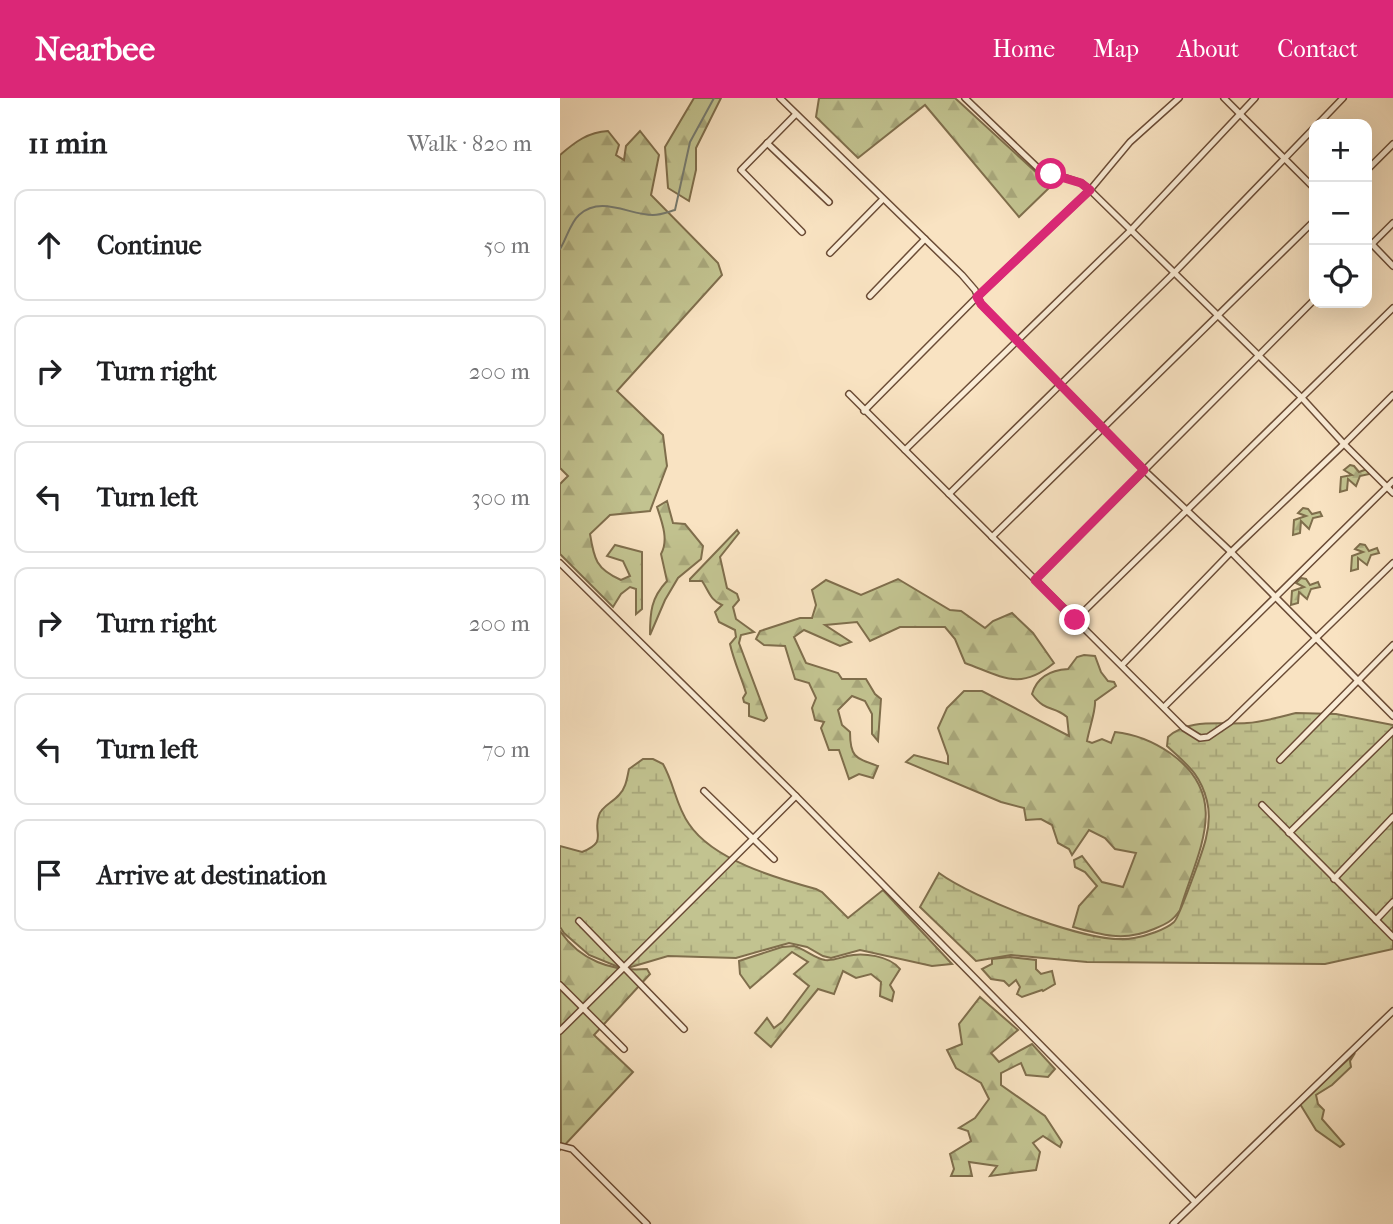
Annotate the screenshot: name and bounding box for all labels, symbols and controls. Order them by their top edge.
text: Nearbee [35,30,155,69]
text: Home [993,35,1055,63]
text: Map [1093,35,1139,63]
text: About [1177,35,1239,63]
text: Contact [1277,35,1358,63]
map controls [1309,119,1372,308]
button: + [1309,119,1372,182]
text: 11 min [28,126,107,161]
text: Walk · 820 m [408,130,532,157]
route start [1035,158,1066,189]
button: − [1309,182,1372,245]
icon: ahead [30,226,68,264]
text: Continue [97,230,202,261]
text: 50 m [483,232,530,259]
button: locate [1309,245,1372,308]
icon: right [30,352,68,390]
text: Turn right [97,356,217,387]
text: 200 m [469,358,530,385]
icon: left [30,478,68,516]
text: Turn left [97,482,198,513]
text: 300 m [471,484,530,511]
icon: right [30,604,68,642]
route end [1059,604,1090,635]
text: Turn right [97,608,217,639]
text: 200 m [469,610,530,637]
icon: left [30,730,68,768]
text: Turn left [97,734,198,765]
text: 70 m [482,736,530,763]
icon: arrive [30,856,68,894]
text: Arrive at destination [97,860,327,891]

